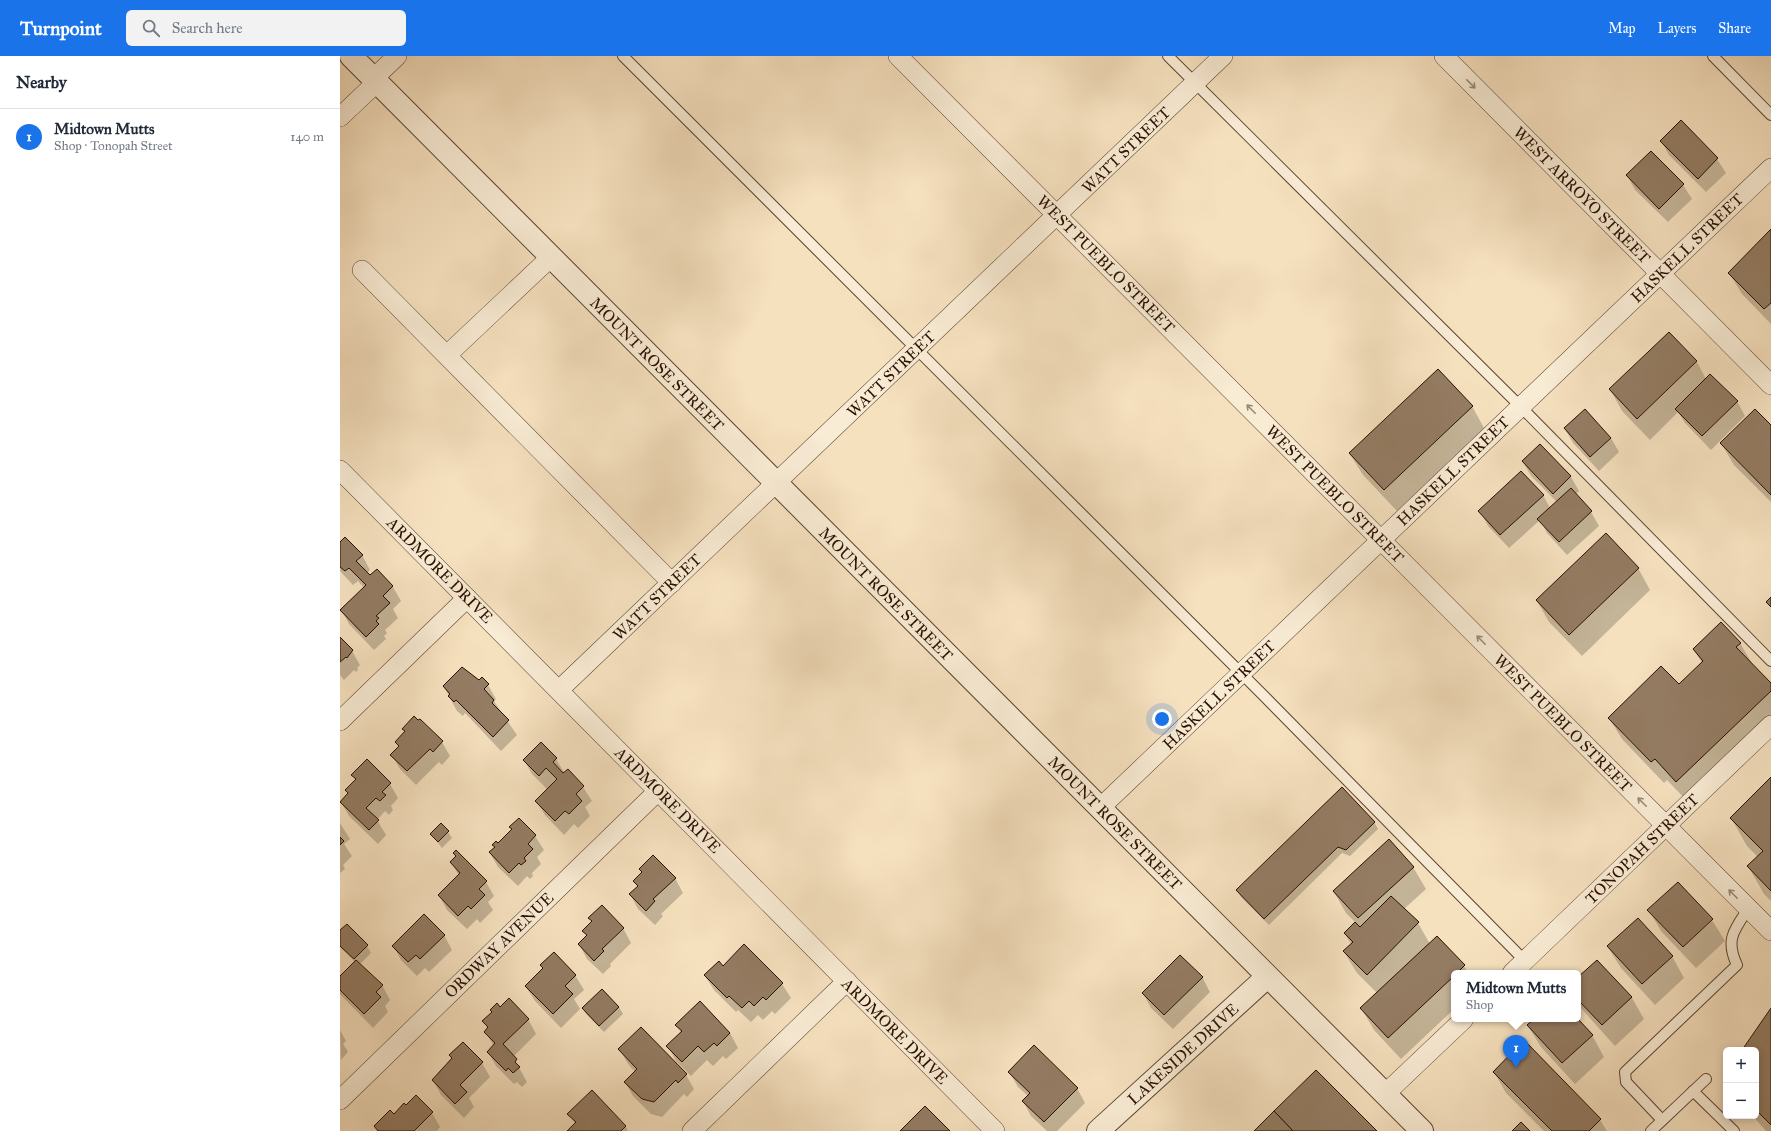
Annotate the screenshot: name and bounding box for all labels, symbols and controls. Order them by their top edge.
search box [126,10,406,46]
text: Turnpoint [20,17,102,40]
icon: search [140,17,162,39]
text: Search here [172,19,243,37]
text: Map [1608,20,1636,37]
text: Layers [1658,20,1696,37]
text: Share [1718,20,1751,37]
text: Nearby [16,72,67,93]
one-way arrow [1466,79,1476,89]
street label: WATT STREET [1078,103,1174,197]
text: Midtown Mutts [54,120,155,138]
street label: WEST ARROYO STREET [1510,123,1654,267]
text: 1 [26,129,32,145]
text: 140 m [290,129,324,145]
text: Shop · Tonopah Street [54,138,173,154]
street label: HASKELL STREET [1627,189,1747,307]
street label: WEST PUEBLO STREET [1033,191,1179,337]
street label: MOUNT ROSE STREET [586,293,728,435]
street label: WATT STREET [843,327,939,421]
one-way arrow [1246,404,1256,414]
street label: HASKELL STREET [1393,412,1513,530]
street label: WEST PUEBLO STREET [1262,421,1408,567]
street label: ARDMORE DRIVE [382,512,497,627]
street label: MOUNT ROSE STREET [815,523,957,665]
street label: WATT STREET [609,550,705,644]
one-way arrow [1476,635,1486,645]
street label: HASKELL STREET [1159,636,1279,754]
street label: WEST PUEBLO STREET [1490,650,1636,796]
your location [1152,709,1172,729]
street label: ARDMORE DRIVE [610,742,725,857]
street label: MOUNT ROSE STREET [1044,752,1186,894]
street label: TONOPAH STREET [1581,790,1703,908]
one-way arrow [1637,797,1647,807]
street label: ORDWAY AVENUE [441,888,557,1002]
one-way arrow [1729,889,1738,899]
popup [1451,970,1581,1022]
street label: ARDMORE DRIVE [837,973,952,1088]
text: Midtown Mutts [1466,979,1566,997]
text: Shop [1466,997,1494,1013]
street label: LAKESIDE DRIVE [1124,999,1242,1109]
pin: 1 [1503,1035,1529,1068]
map controls [1723,1047,1759,1119]
button: + [1723,1047,1759,1083]
button: − [1723,1083,1759,1119]

